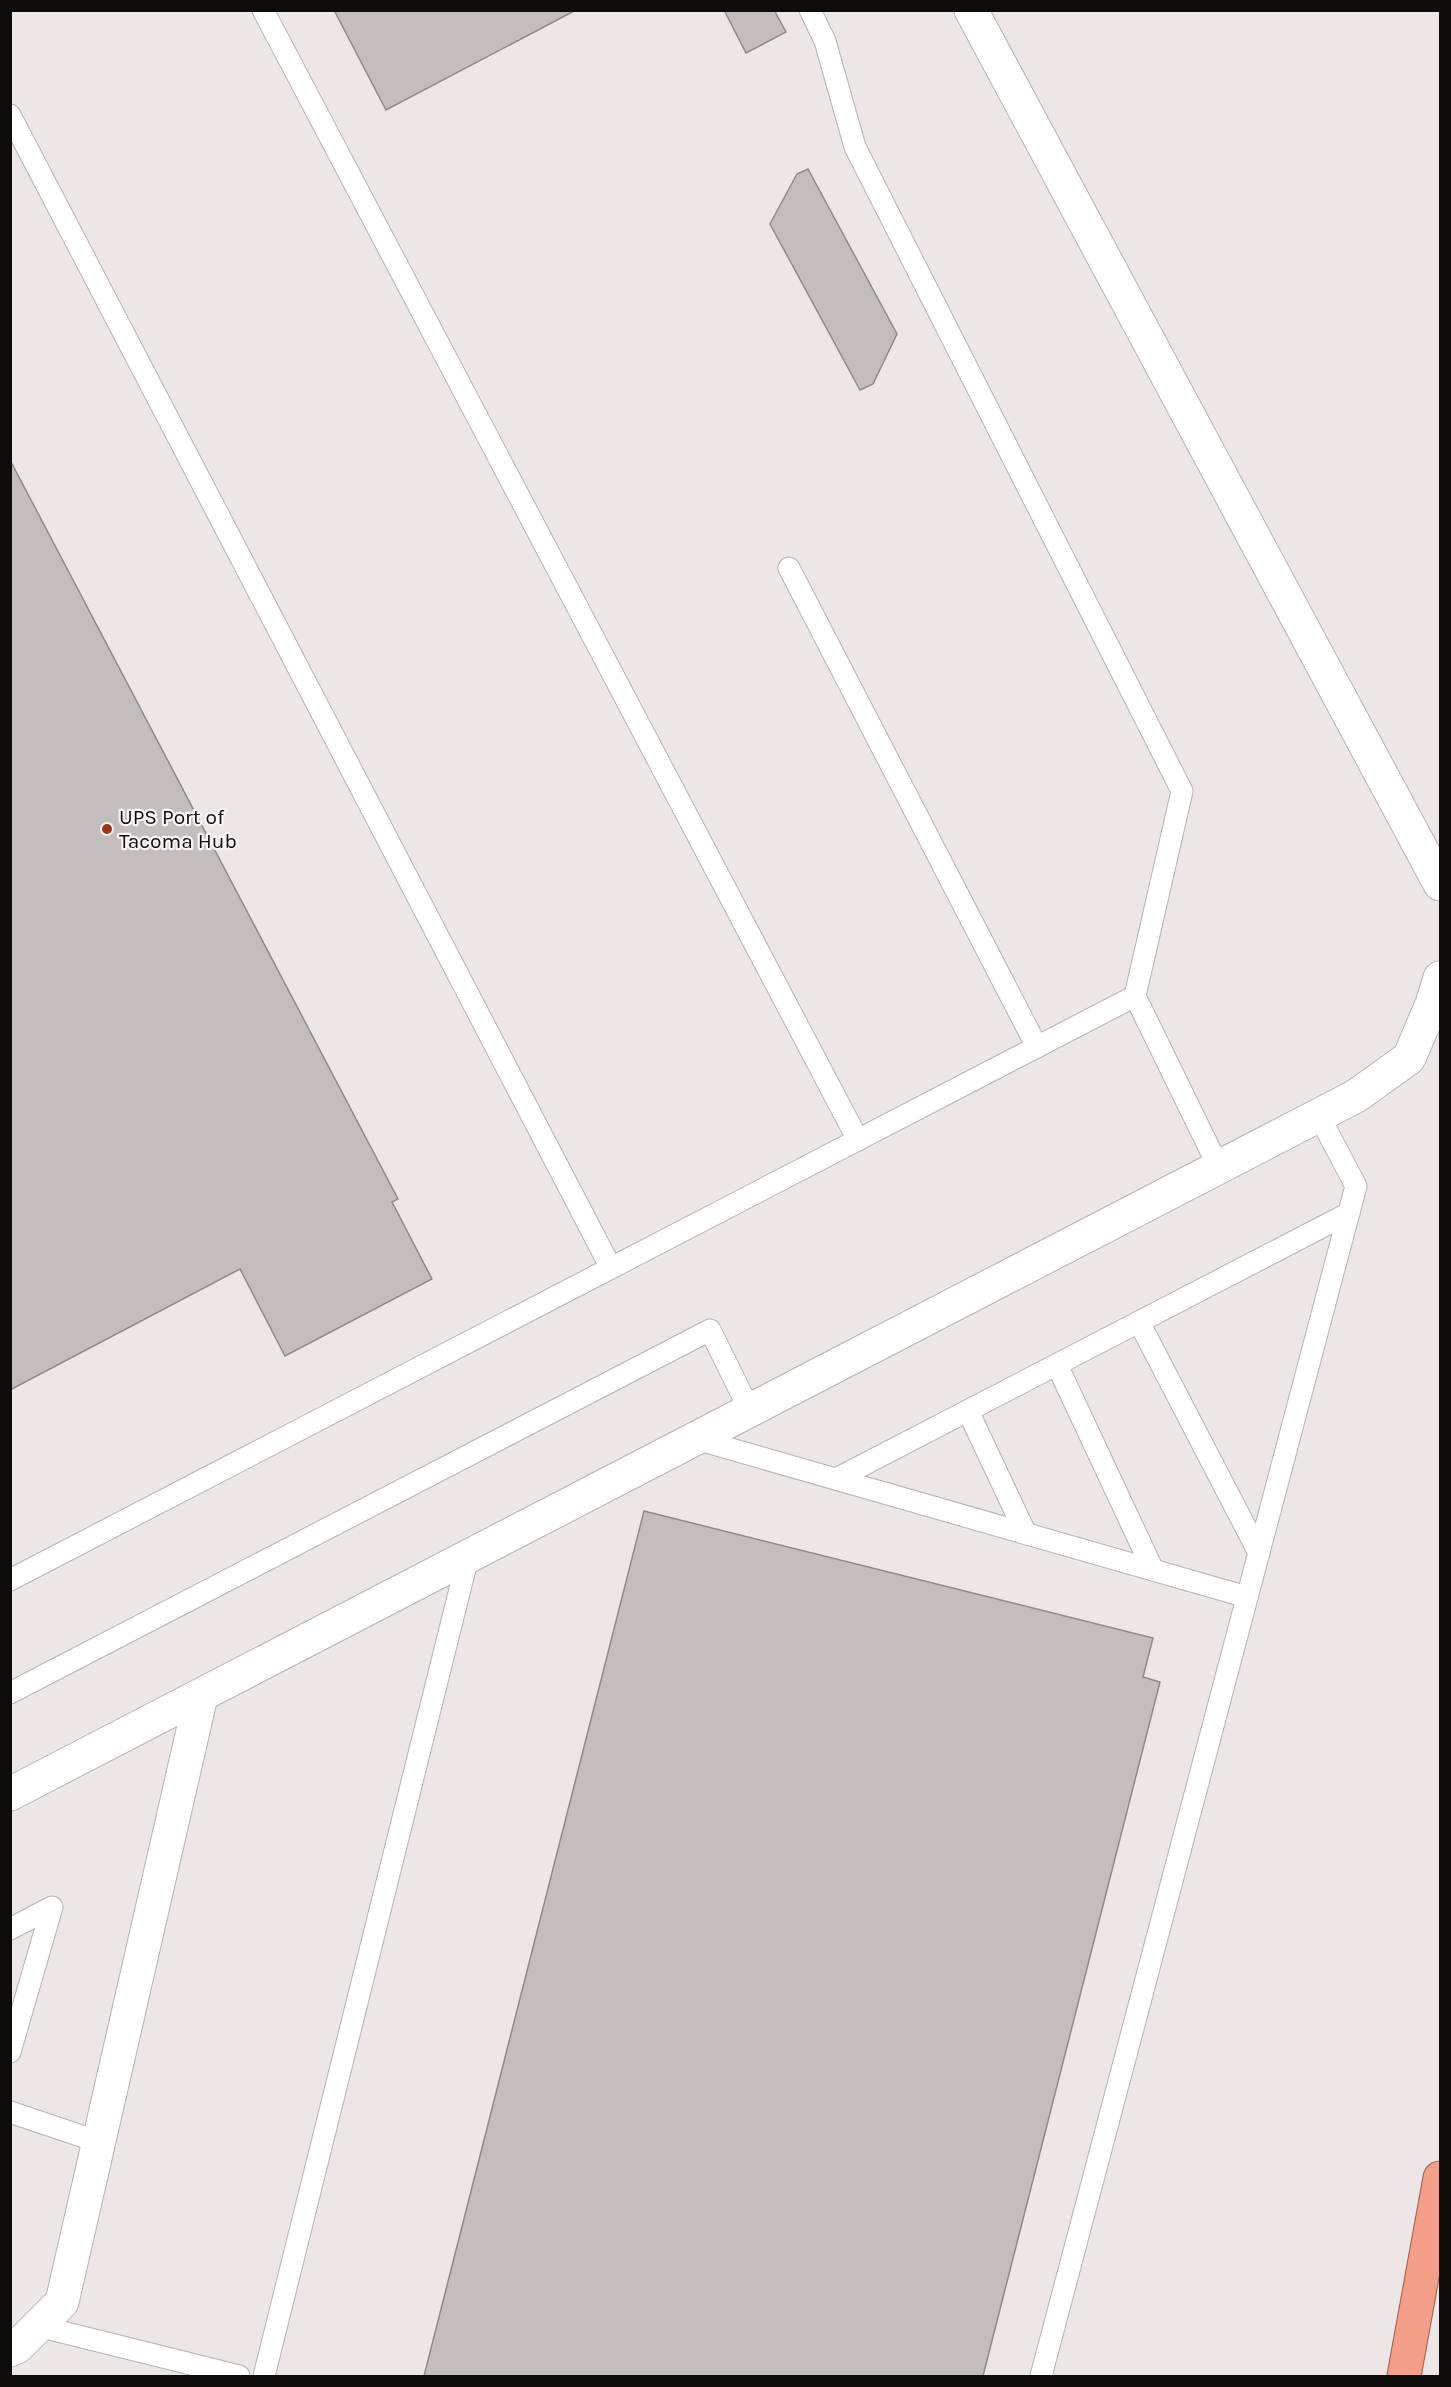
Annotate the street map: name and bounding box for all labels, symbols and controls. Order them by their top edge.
place label: UPS Port of Tacoma Hub [119,805,237,853]
marker: UPS Port of Tacoma Hub [100,822,114,836]

